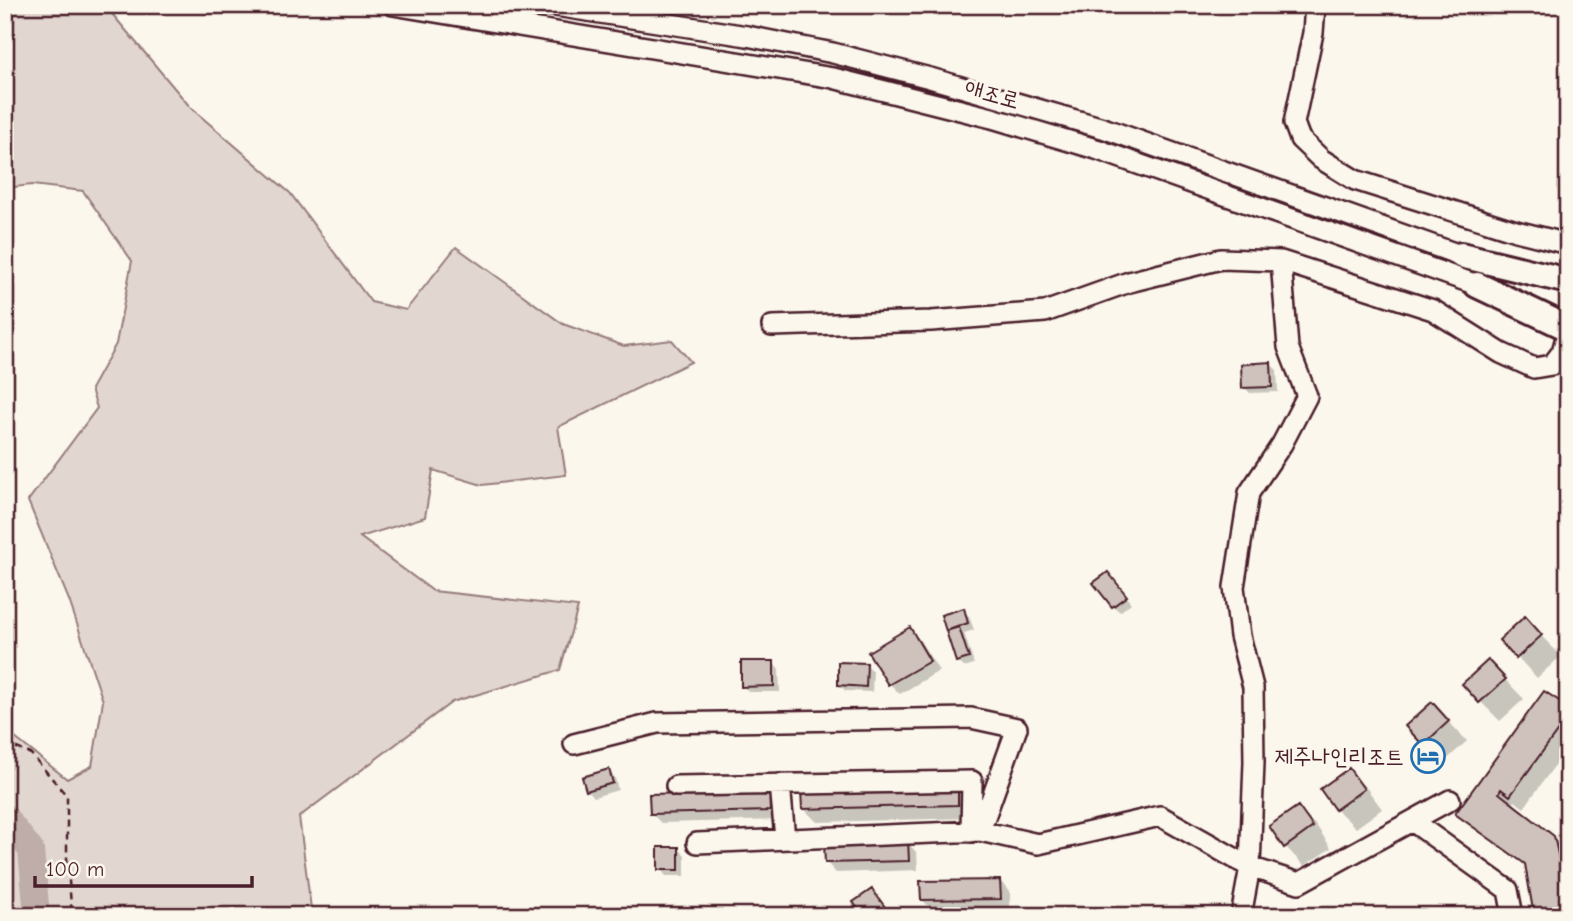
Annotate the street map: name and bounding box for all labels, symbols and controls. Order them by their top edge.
street label: 애조로 [962,74,1022,114]
hotel icon: 제주나인리조트 [1409,737,1447,775]
place label: 제주나인리조트 [1274,743,1404,770]
scale bar [35,844,252,888]
text: 100 m [46,857,104,881]

